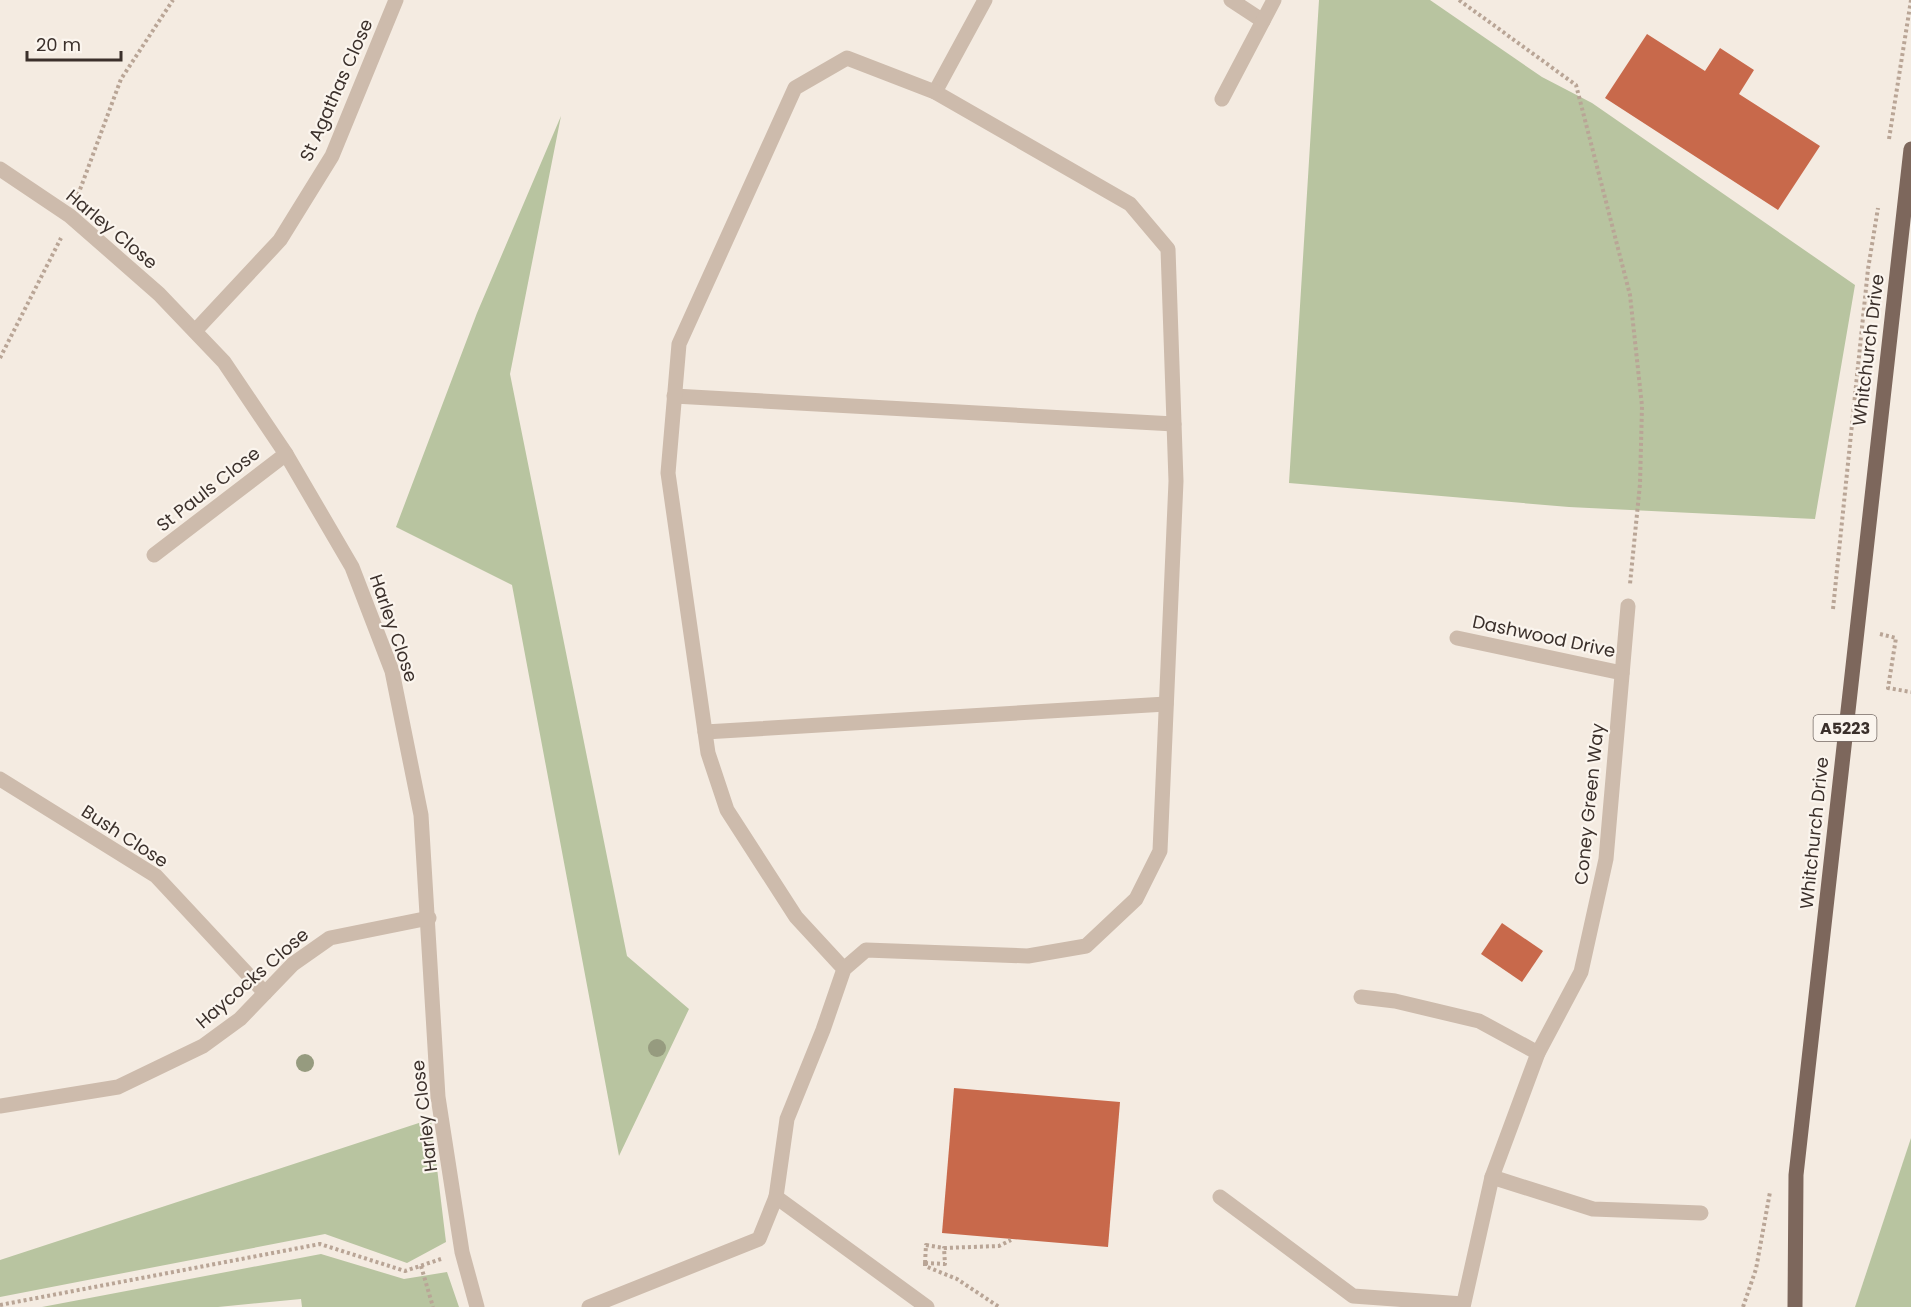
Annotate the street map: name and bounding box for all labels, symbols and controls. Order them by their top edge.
street label: St Agathas Close [293,15,379,165]
scale bar [27,24,122,62]
text: 20 m [36,32,81,57]
street label: Harley Close [61,183,163,275]
street label: Whitchurch Drive [1846,272,1890,428]
street label: St Pauls Close [151,441,265,537]
street label: Harley Close [364,571,424,685]
street label: Dashwood Drive [1470,609,1618,663]
road number: A5223 [1814,715,1876,741]
street label: Coney Green Way [1568,722,1610,886]
street label: Whitchurch Drive [1794,756,1834,910]
street label: Bush Close [77,799,173,873]
street label: Haycocks Close [190,922,314,1034]
street label: Harley Close [405,1059,443,1173]

